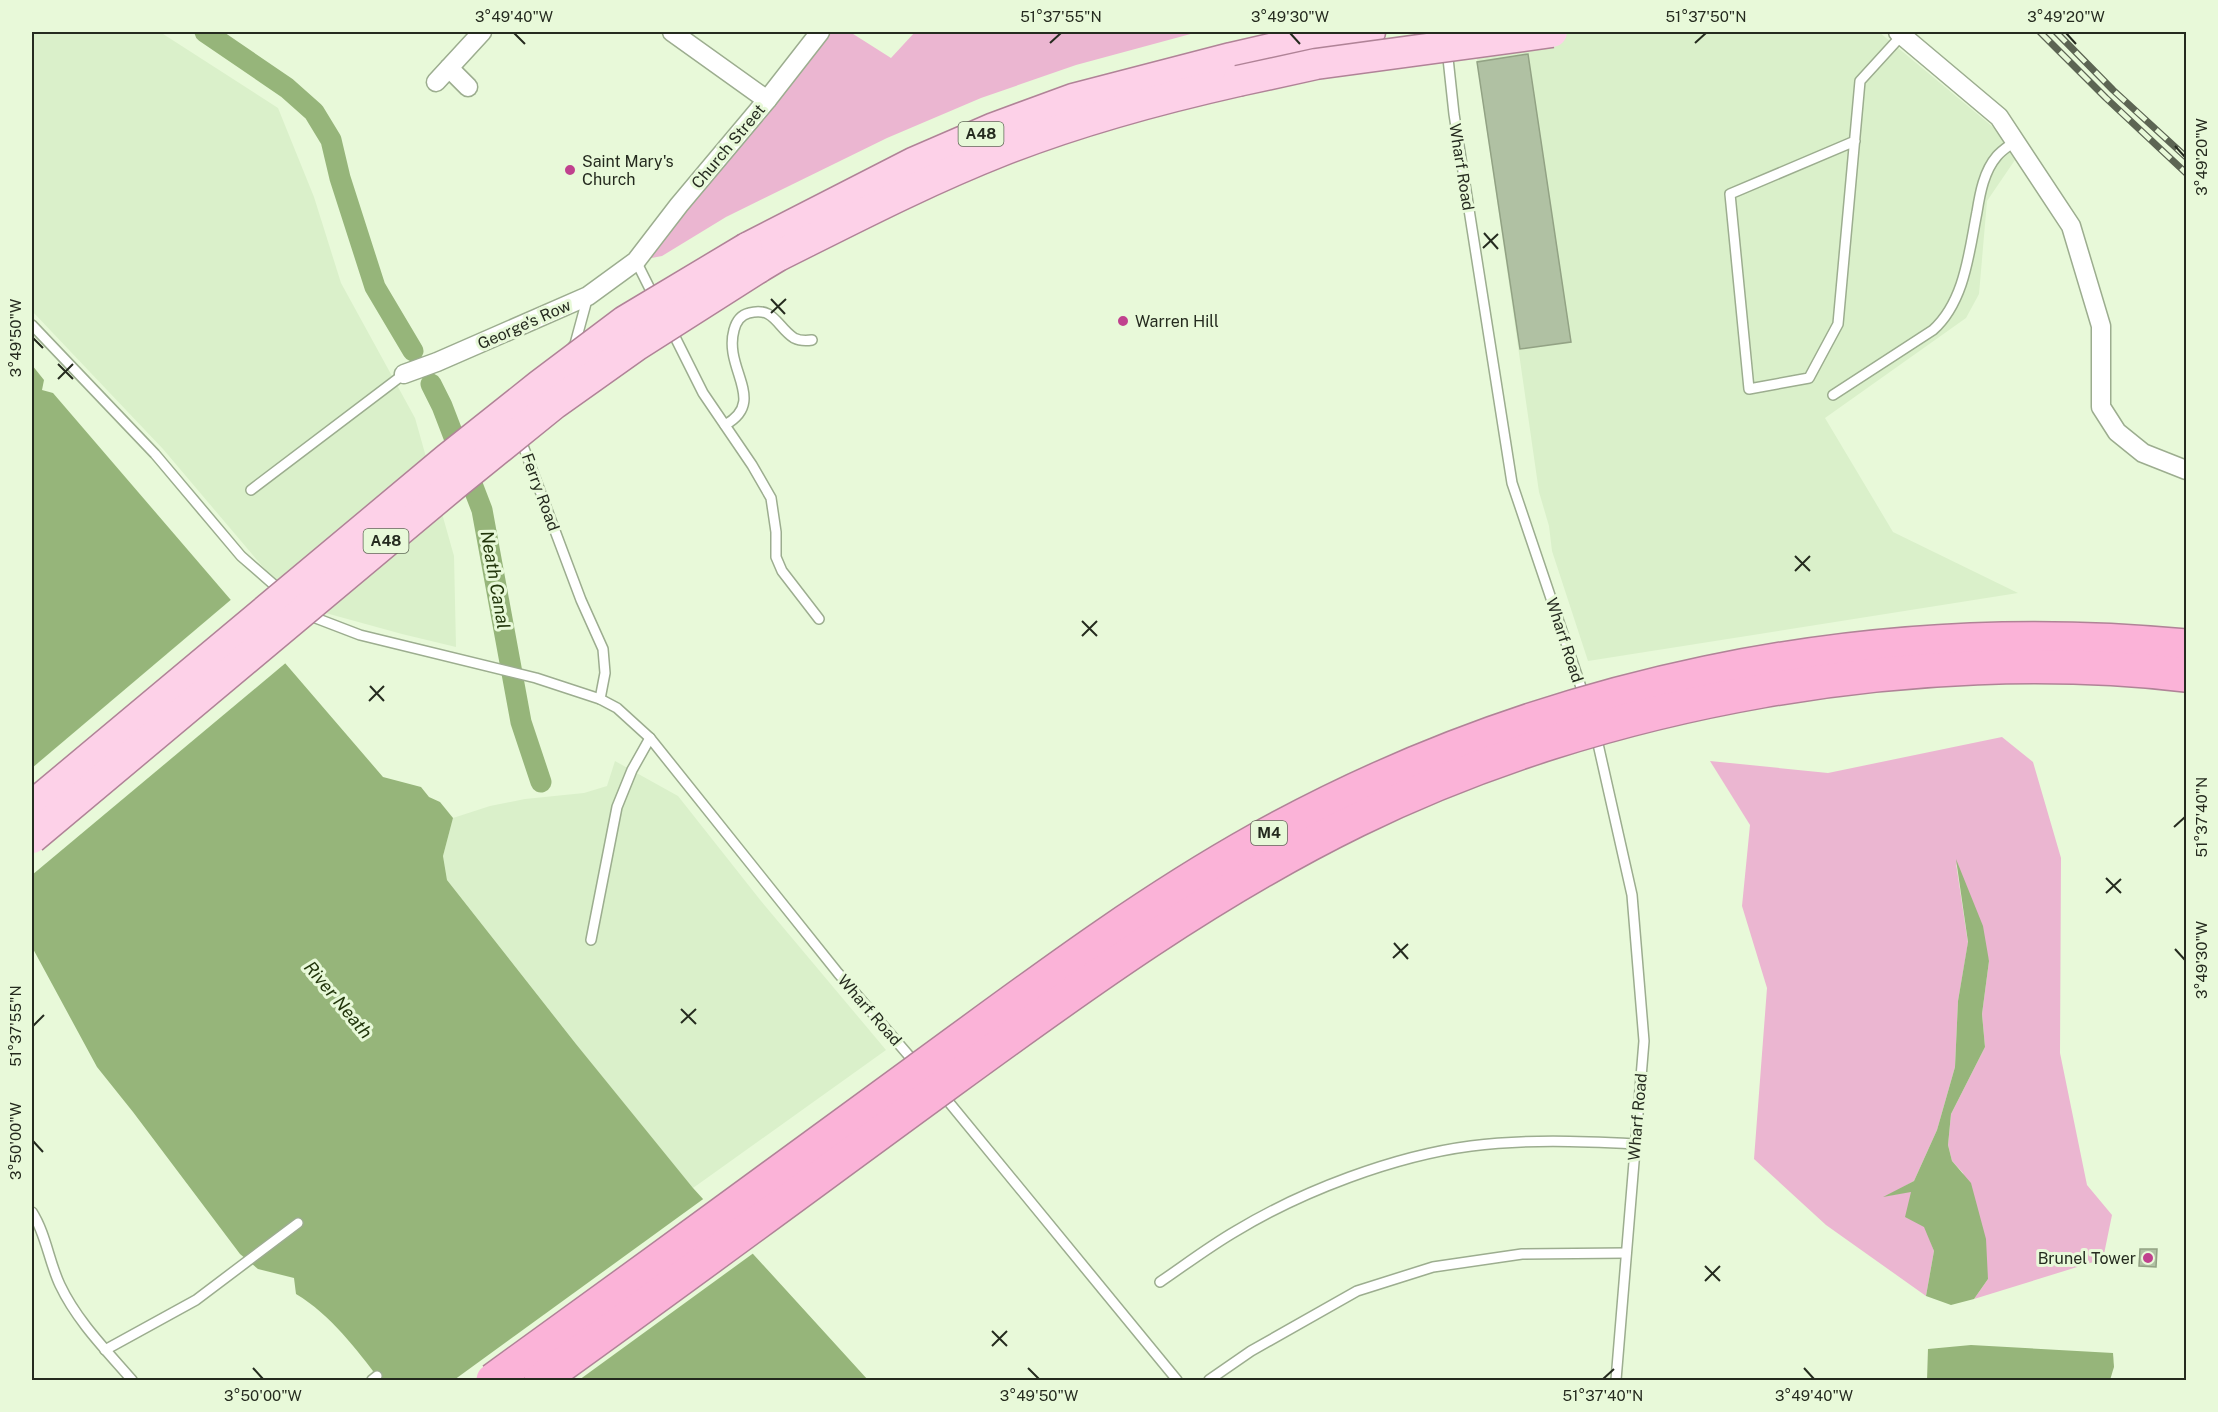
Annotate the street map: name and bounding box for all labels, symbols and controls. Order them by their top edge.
text: 3°49'40"W [475,8,553,25]
text: 51°37'55"N [1020,8,1102,25]
text: 3°49'30"W [1251,8,1329,25]
text: 51°37'50"N [1665,8,1747,25]
text: 3°49'20"W [2027,8,2105,25]
street label: Church Street [688,100,769,192]
text: 3°49'20"W [2193,118,2210,196]
road number: A48 [958,122,1004,146]
street label: Wharf Road [1445,122,1478,212]
place label: Saint Mary's Church [582,152,674,189]
marker: Saint Mary's Church [563,163,577,177]
street label: George's Row [475,295,574,354]
text: 3°49'50"W [7,299,24,377]
place label: Warren Hill [1135,312,1219,331]
marker: Warren Hill [1116,314,1130,328]
street label: Ferry Road [518,451,563,534]
road number: A48 [364,529,408,553]
water label: Neath Canal [477,529,514,631]
street label: Wharf Road [1542,595,1587,685]
text: 51°37'40"N [2193,777,2210,857]
road number: M4 [1251,821,1287,845]
text: 3°49'30"W [2193,921,2210,999]
water label: River Neath [300,957,377,1043]
street label: Wharf Road [834,971,906,1050]
text: 51°37'55"N [7,985,24,1067]
street label: Wharf Road [1624,1072,1651,1162]
text: 3°50'00"W [7,1102,24,1180]
place label: Brunel Tower [2038,1249,2136,1268]
marker: Brunel Tower [2141,1251,2155,1265]
text: 3°50'00"W [224,1387,302,1404]
text: 3°49'50"W [1000,1387,1078,1404]
text: 51°37'40"N [1563,1387,1643,1404]
text: 3°49'40"W [1775,1387,1853,1404]

